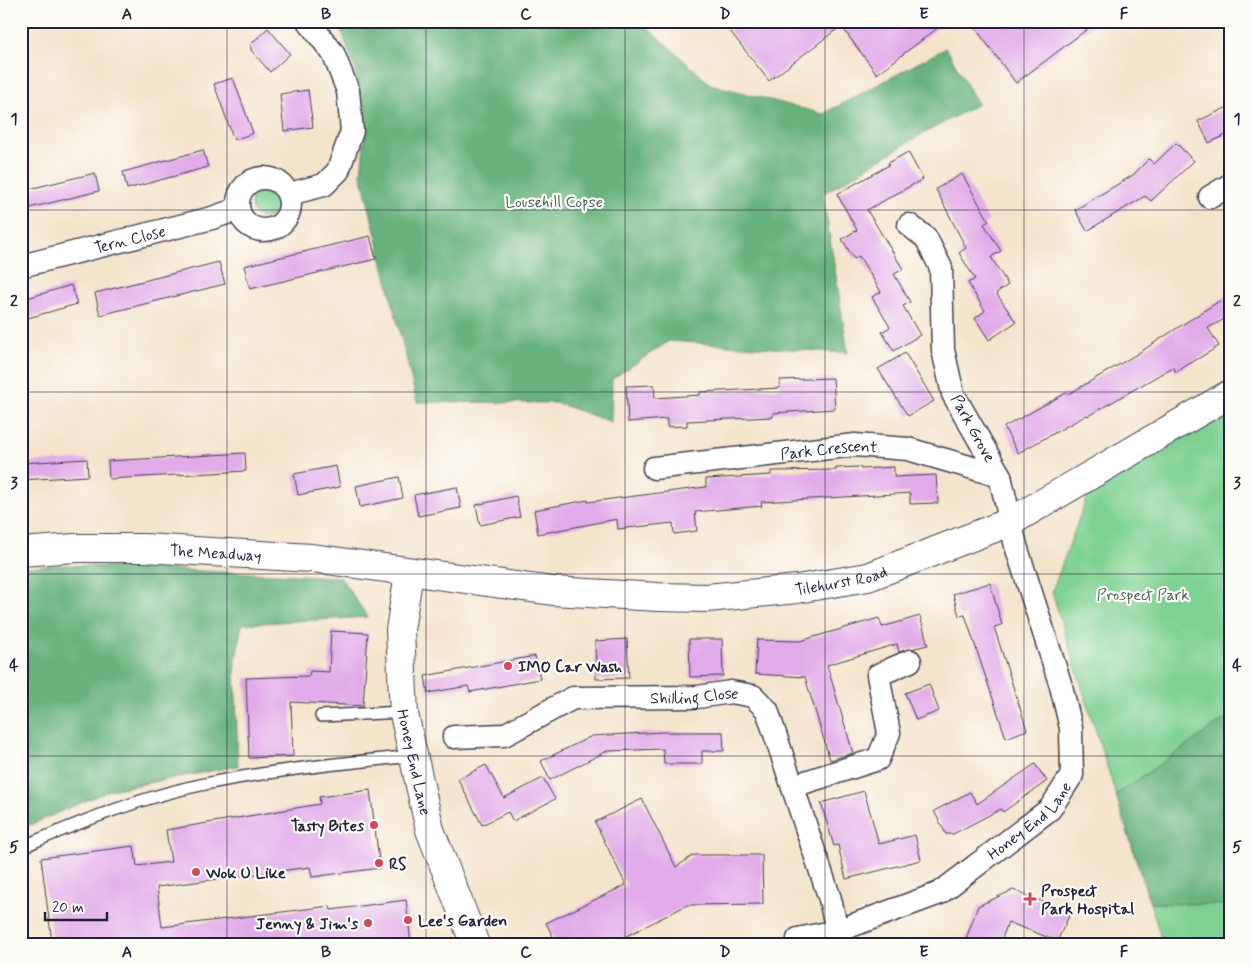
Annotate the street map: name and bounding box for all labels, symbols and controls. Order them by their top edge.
text: A [122,4,132,25]
text: B [321,4,331,25]
text: C [520,4,532,25]
text: D [719,4,731,25]
text: E [919,4,929,25]
text: F [1120,4,1129,25]
text: 1 [10,109,18,130]
text: 1 [1233,109,1241,130]
park label: Lousehill Copse [505,192,603,213]
street label: Tern Close [92,221,168,259]
text: 2 [10,291,18,312]
text: 2 [1233,291,1241,312]
street label: Park Grove [945,391,1000,466]
street label: Park Crescent [779,436,879,465]
text: 3 [10,473,18,494]
text: 3 [1233,473,1241,494]
street label: The Meadway [169,541,262,567]
street label: Tilehurst Road [794,562,890,601]
park label: Prospect Park [1097,585,1189,606]
text: 4 [9,655,19,676]
text: 4 [1232,655,1242,676]
place label: IMO Car Wash [518,657,622,678]
marker: IMO Car Wash [502,660,514,672]
street label: Shilling Close [650,683,740,710]
street label: Honey End Lane [391,707,435,817]
street label: Honey End Lane [983,778,1077,865]
place label: Tasty Bites [291,816,365,837]
marker: Tasty Bites [368,819,380,831]
text: 5 [9,837,19,858]
text: 5 [1232,837,1242,858]
place label: RS [389,854,407,875]
marker: RS [373,857,385,869]
place label: Wok U Like [205,863,286,884]
marker: Wok U Like [190,866,202,878]
place label: Prospect Park Hospital [1041,881,1134,920]
scale bar [45,890,108,922]
marker: Prospect Park Hospital [1023,892,1037,906]
text: 20 m [52,898,84,918]
place label: Lee's Garden [418,911,507,932]
place label: Jenny & Jim's [256,914,359,935]
marker: Lee's Garden [402,914,414,926]
marker: Jenny & Jim's [362,917,374,929]
text: A [122,942,132,963]
text: B [321,942,331,963]
text: C [520,942,532,963]
text: D [719,942,731,963]
text: E [919,942,929,963]
text: F [1120,942,1129,963]

